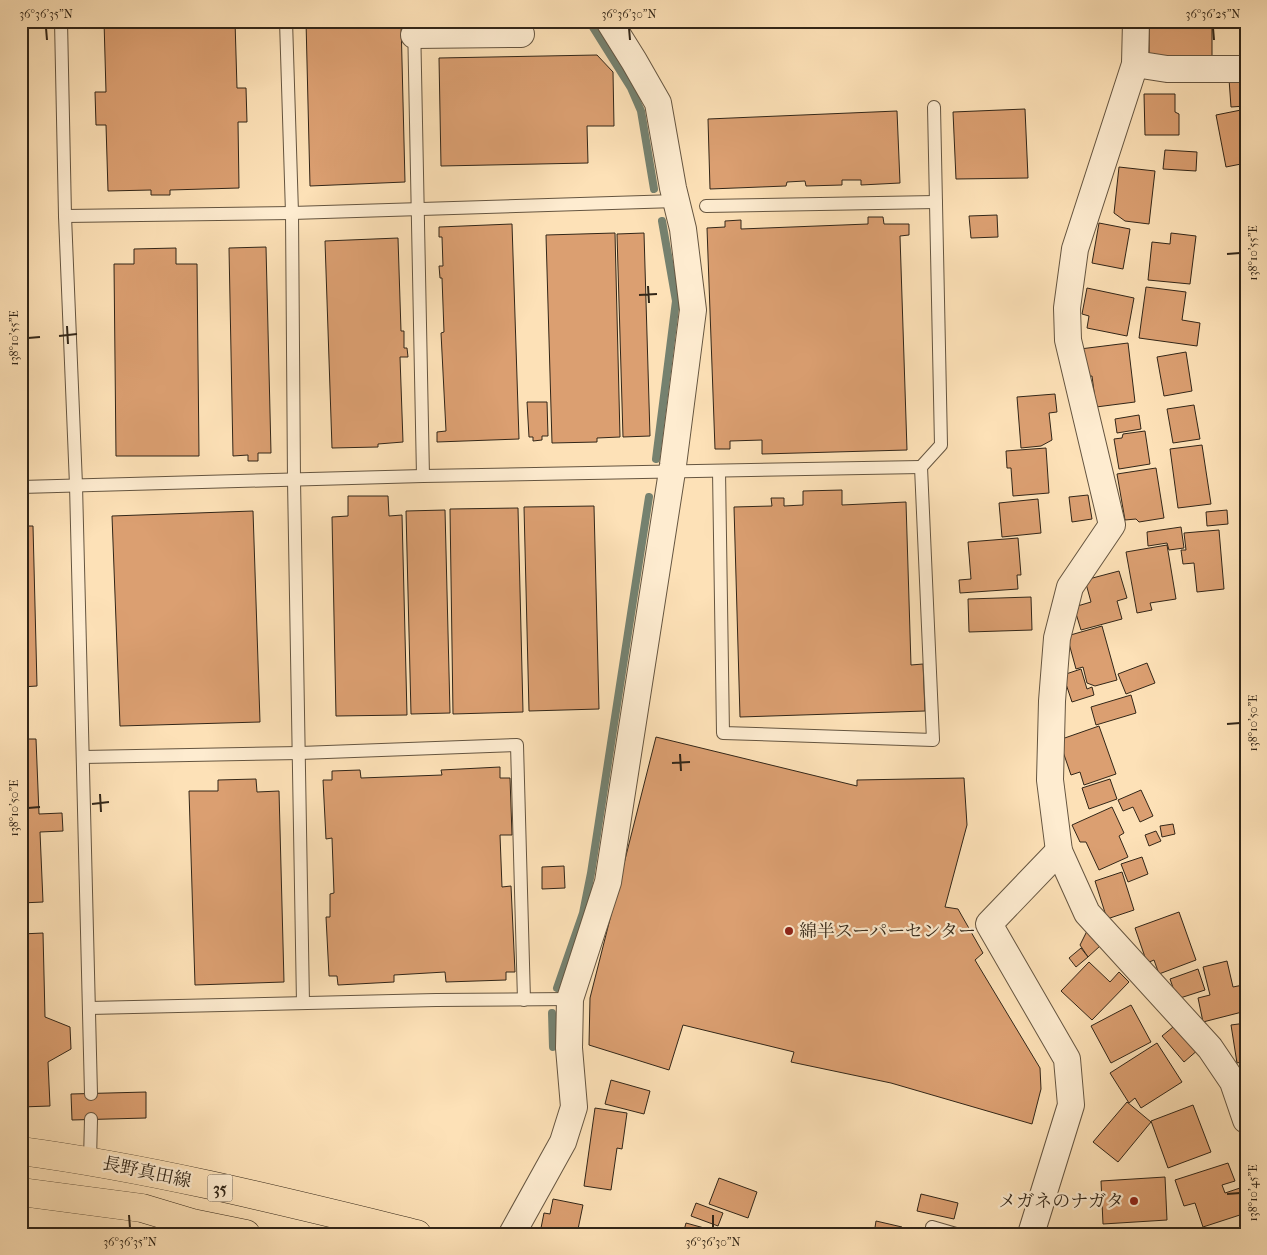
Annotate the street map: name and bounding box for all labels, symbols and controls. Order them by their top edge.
text: 36°36'35"N [19,7,73,21]
text: 36°36'30"N [601,7,657,21]
text: 36°36'25"N [1186,7,1240,21]
text: 138°10'55"E [1246,225,1260,281]
text: 138°10'55"E [7,310,21,366]
text: 138°10'50"E [1246,695,1260,751]
text: 138°10'50"E [7,780,21,836]
place label: 綿半スーパーセンター [799,921,976,942]
marker: 綿半スーパーセンター [783,925,795,937]
street label: 長野真田線 [101,1153,193,1192]
text: 138°10'45"E [1246,1165,1260,1221]
road number: 35 [208,1174,232,1202]
place label: メガネのナガタ [998,1191,1124,1212]
marker: メガネのナガタ [1128,1195,1140,1207]
text: 36°36'35"N [103,1235,157,1249]
text: 36°36'30"N [685,1235,741,1249]

